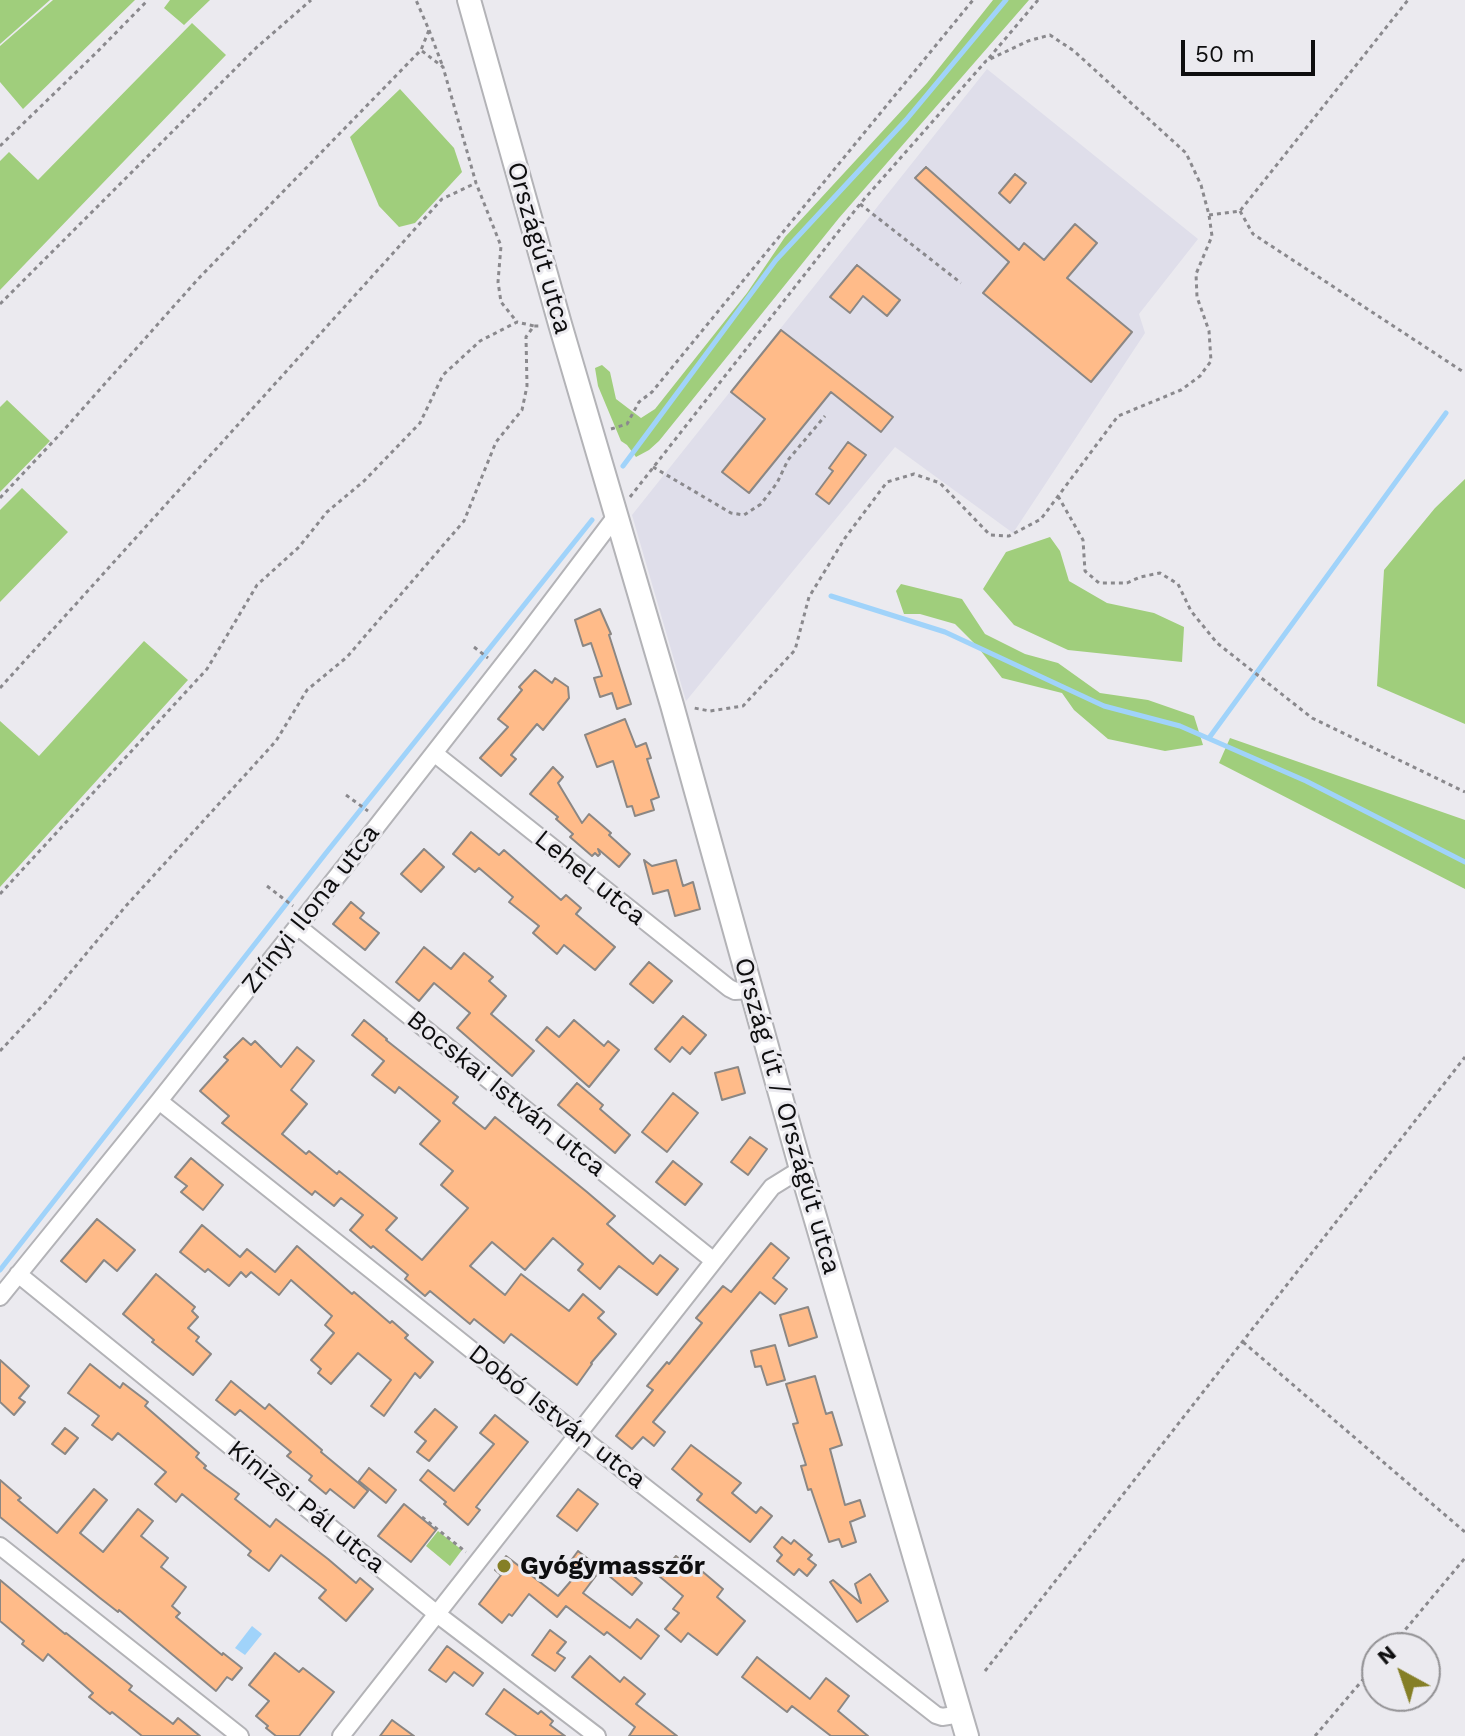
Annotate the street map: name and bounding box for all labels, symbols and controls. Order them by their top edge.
scale bar [1185,24,1319,74]
text: 50 m [1195,40,1255,68]
street label: Országút utca [500,158,578,338]
street label: Zrínyi Ilona utca [235,818,387,1000]
street label: Lehel utca [528,824,652,932]
street label: Ország út / Országút utca [727,954,847,1278]
street label: Bocskai István utca [400,1004,612,1184]
street label: Dobó István utca [462,1338,652,1496]
street label: Kinizsi Pál utca [221,1434,391,1580]
place label: Gyógymasszőr [520,1550,705,1582]
marker: Gyógymasszőr [495,1557,513,1575]
north arrow [1361,1632,1441,1712]
text: N [1372,1640,1401,1670]

